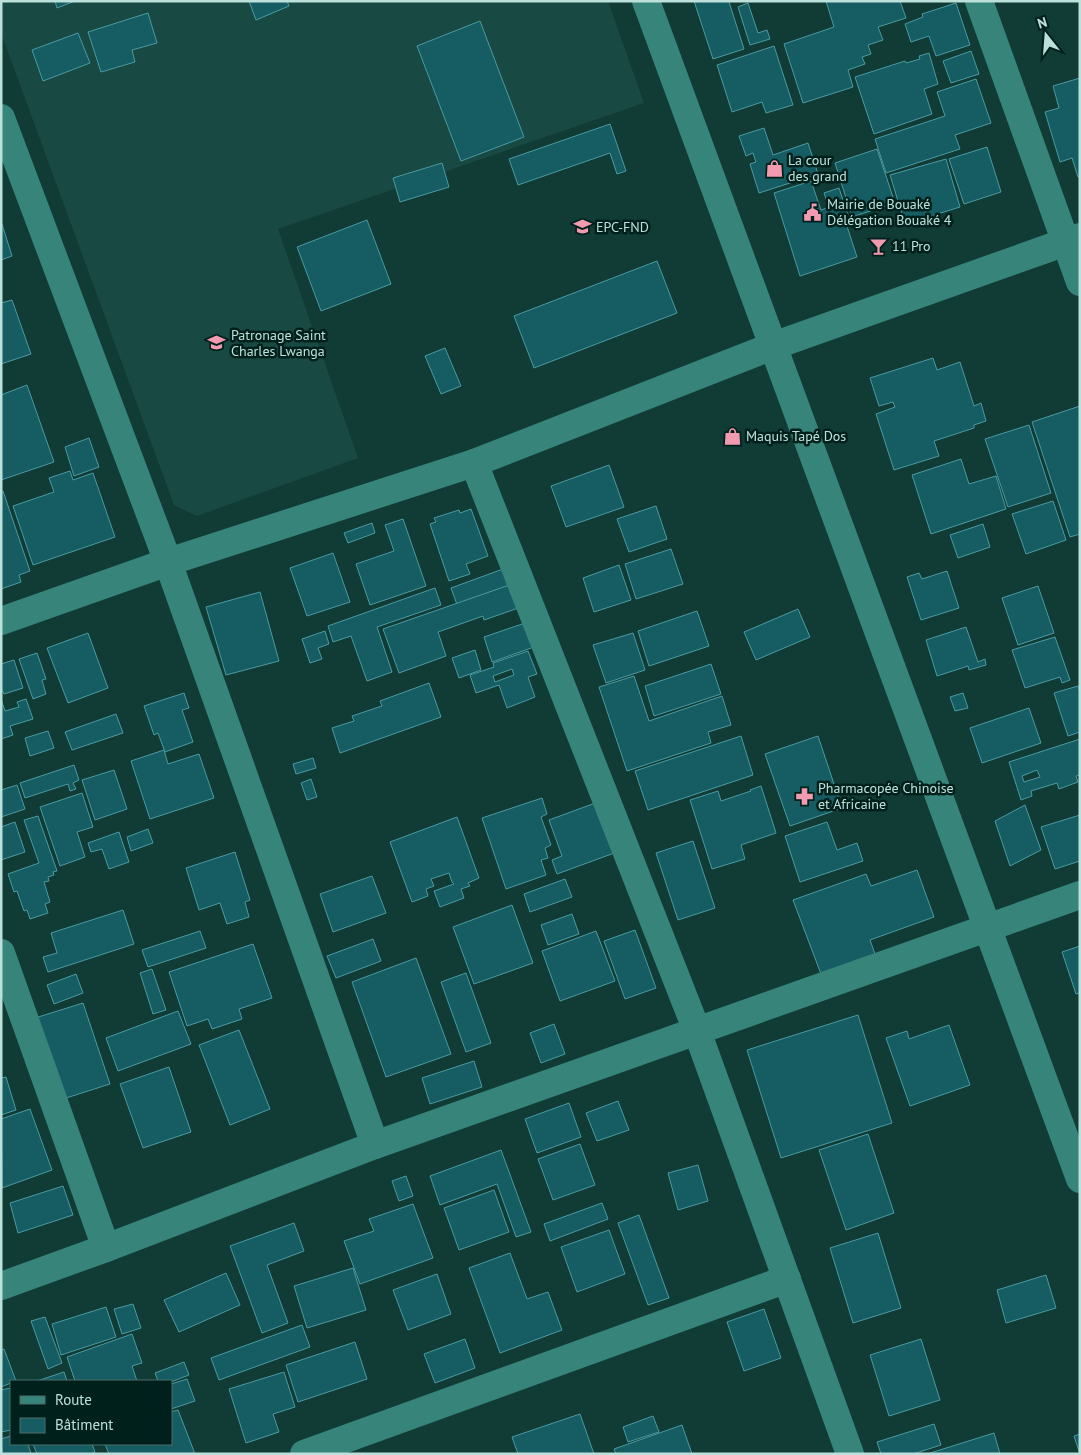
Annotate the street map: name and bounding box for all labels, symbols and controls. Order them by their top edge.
north arrow [1021,10,1071,60]
text: N [1035,13,1049,33]
place label: La cour des grand [788,151,847,185]
shop icon: La cour des grand [764,158,784,178]
place label: Mairie de Bouaké Délégation Bouaké 4 [827,195,952,229]
public building icon: Mairie de Bouaké Délégation Bouaké 4 [803,202,823,222]
school or university icon: EPC-FND [572,217,592,237]
place label: EPC-FND [596,218,649,236]
bar icon: 11 Pro [868,236,888,256]
place label: 11 Pro [892,237,931,255]
place label: Patronage Saint Charles Lwanga [231,326,326,360]
school or university icon: Patronage Saint Charles Lwanga [207,333,227,353]
shop icon: Maquis Tapé Dos [722,426,742,446]
place label: Maquis Tapé Dos [746,427,846,445]
place label: Pharmacopée Chinoise et Africaine [818,779,954,813]
pharmacy icon: Pharmacopée Chinoise et Africaine [794,786,814,806]
legend [10,1380,172,1445]
text: Route [55,1390,92,1409]
text: Bâtiment [55,1415,113,1434]

